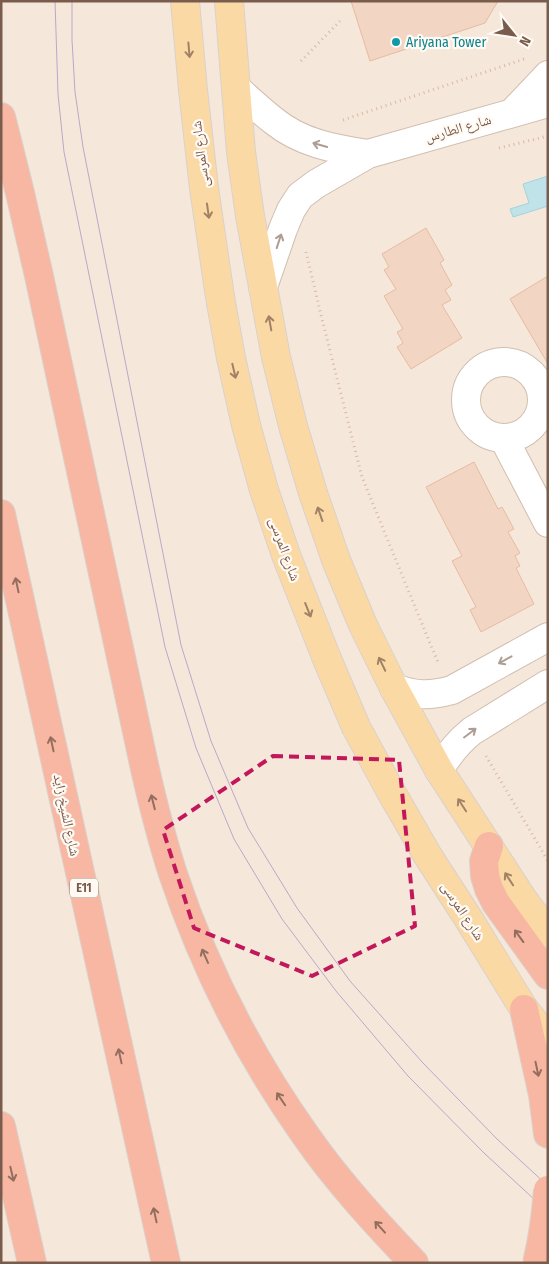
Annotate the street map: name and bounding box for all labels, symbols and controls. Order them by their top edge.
north arrow [489,10,539,60]
text: N [515,33,534,49]
place label: Ariyana Tower [406,34,486,51]
marker: Ariyana Tower [390,36,402,48]
one-way arrow [184,41,194,57]
street label: شارع الطارس [423,111,494,147]
street label: شارع المرسى [188,120,214,188]
one-way arrow [313,140,329,149]
one-way arrow [203,203,213,219]
one-way arrow [274,233,284,249]
one-way arrow [264,315,274,331]
one-way arrow [230,363,239,379]
one-way arrow [315,507,324,522]
street label: شارع المرسى [264,515,304,584]
one-way arrow [12,578,21,594]
one-way arrow [303,602,313,617]
one-way arrow [499,656,513,666]
one-way arrow [377,657,386,672]
one-way arrow [463,728,477,738]
one-way arrow [47,736,56,752]
street label: شارع الشيخ زايد [49,773,83,858]
one-way arrow [148,795,157,811]
one-way arrow [457,798,467,812]
one-way arrow [504,872,514,886]
road number: E11 [70,878,98,898]
street label: شارع المرسى [437,879,488,944]
one-way arrow [514,929,524,943]
one-way arrow [199,949,209,964]
one-way arrow [115,1049,125,1065]
one-way arrow [533,1061,542,1077]
one-way arrow [276,1092,287,1106]
one-way arrow [8,1165,17,1181]
one-way arrow [150,1208,159,1224]
one-way arrow [375,1221,386,1234]

